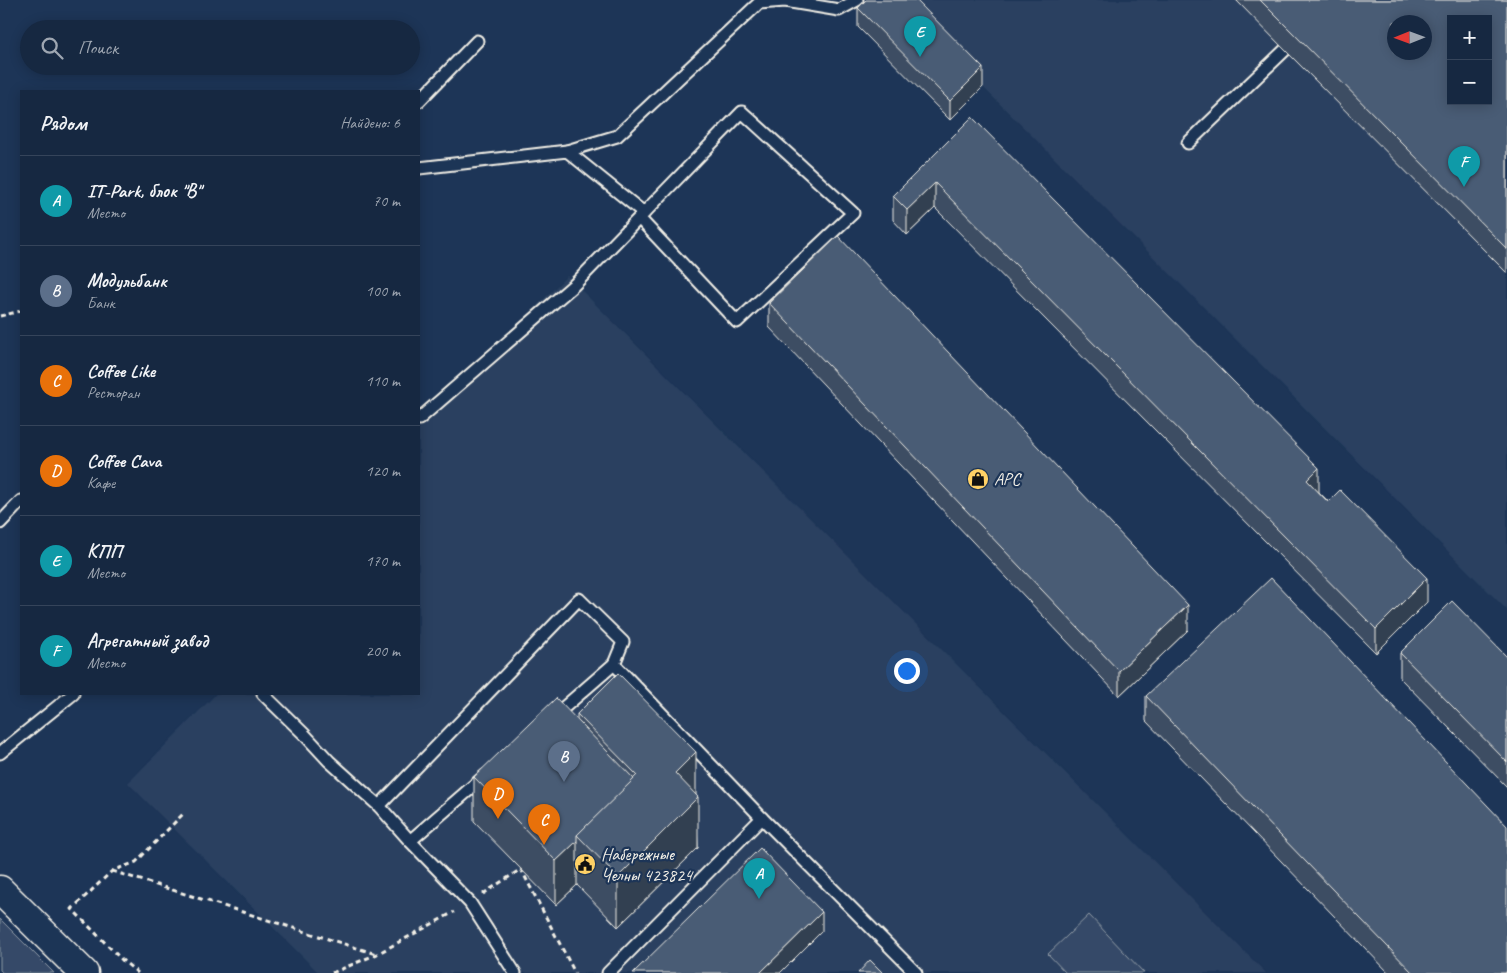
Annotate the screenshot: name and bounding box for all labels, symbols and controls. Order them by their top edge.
north arrow [1387,15,1432,60]
map controls [1447,15,1492,105]
button: + [1447,15,1492,60]
pin: E [904,16,936,57]
search box [20,20,420,75]
icon: search [38,34,66,62]
text: Поиск [78,36,118,60]
button: − [1447,60,1492,105]
text: Рядом [40,110,87,136]
text: Найдено: 6 [340,113,400,133]
pin: F [1448,146,1480,187]
text: IT-Park, блок "В" [87,179,200,203]
text: A [52,191,60,211]
text: 70 m [373,191,400,211]
text: Место [87,203,125,223]
text: Модульбанк [87,269,167,293]
text: B [52,281,60,301]
text: 100 m [366,281,400,301]
text: Банк [87,293,115,313]
text: Coffee Like [87,359,155,383]
text: C [52,371,60,391]
text: 110 m [366,371,400,391]
text: Ресторан [87,383,140,403]
text: Coffee Cava [87,449,161,473]
text: D [51,461,61,481]
text: 120 m [366,461,400,481]
shop icon: АРС [966,467,990,491]
place label: АРС [994,468,1022,490]
text: Кафе [87,473,115,493]
text: КПП [87,539,122,563]
text: E [52,551,60,571]
text: 170 m [366,551,400,571]
text: Место [87,563,125,583]
text: Агрегатный завод [87,629,208,653]
text: F [52,641,60,661]
text: 200 m [366,641,400,661]
text: Место [87,653,125,673]
your location [894,658,920,684]
pin: B [548,741,580,782]
pin: D [482,778,514,819]
pin: C [528,804,560,845]
place label: Набережные Челны 423824 [601,843,694,886]
public building icon: Набережные Челны 423824 [573,852,597,876]
pin: A [743,858,775,899]

